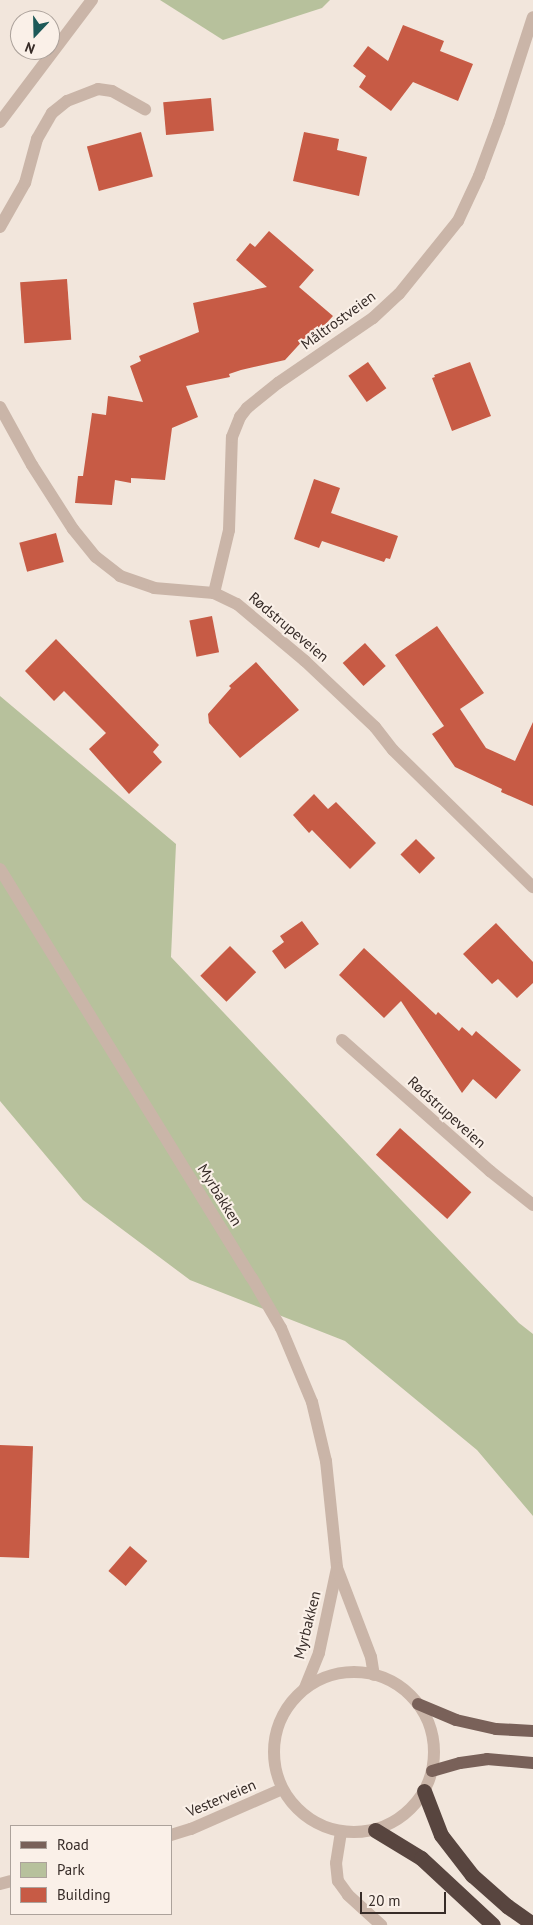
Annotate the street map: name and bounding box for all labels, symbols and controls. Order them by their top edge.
north arrow [10,10,60,60]
text: N [22,38,38,58]
street label: Måltrostveien [297,287,379,353]
street label: Rødstrupeveien [245,588,333,666]
street label: Rødstrupeveien [404,1072,490,1152]
street label: Myrbakken [194,1161,246,1229]
street label: Myrbakken [290,1589,324,1661]
street label: Vesterveien [184,1775,258,1821]
legend [10,1825,172,1915]
text: Road [57,1835,89,1854]
text: Park [57,1860,85,1879]
scale bar [363,1882,449,1914]
text: Building [57,1885,111,1904]
text: 20 m [368,1891,401,1910]

